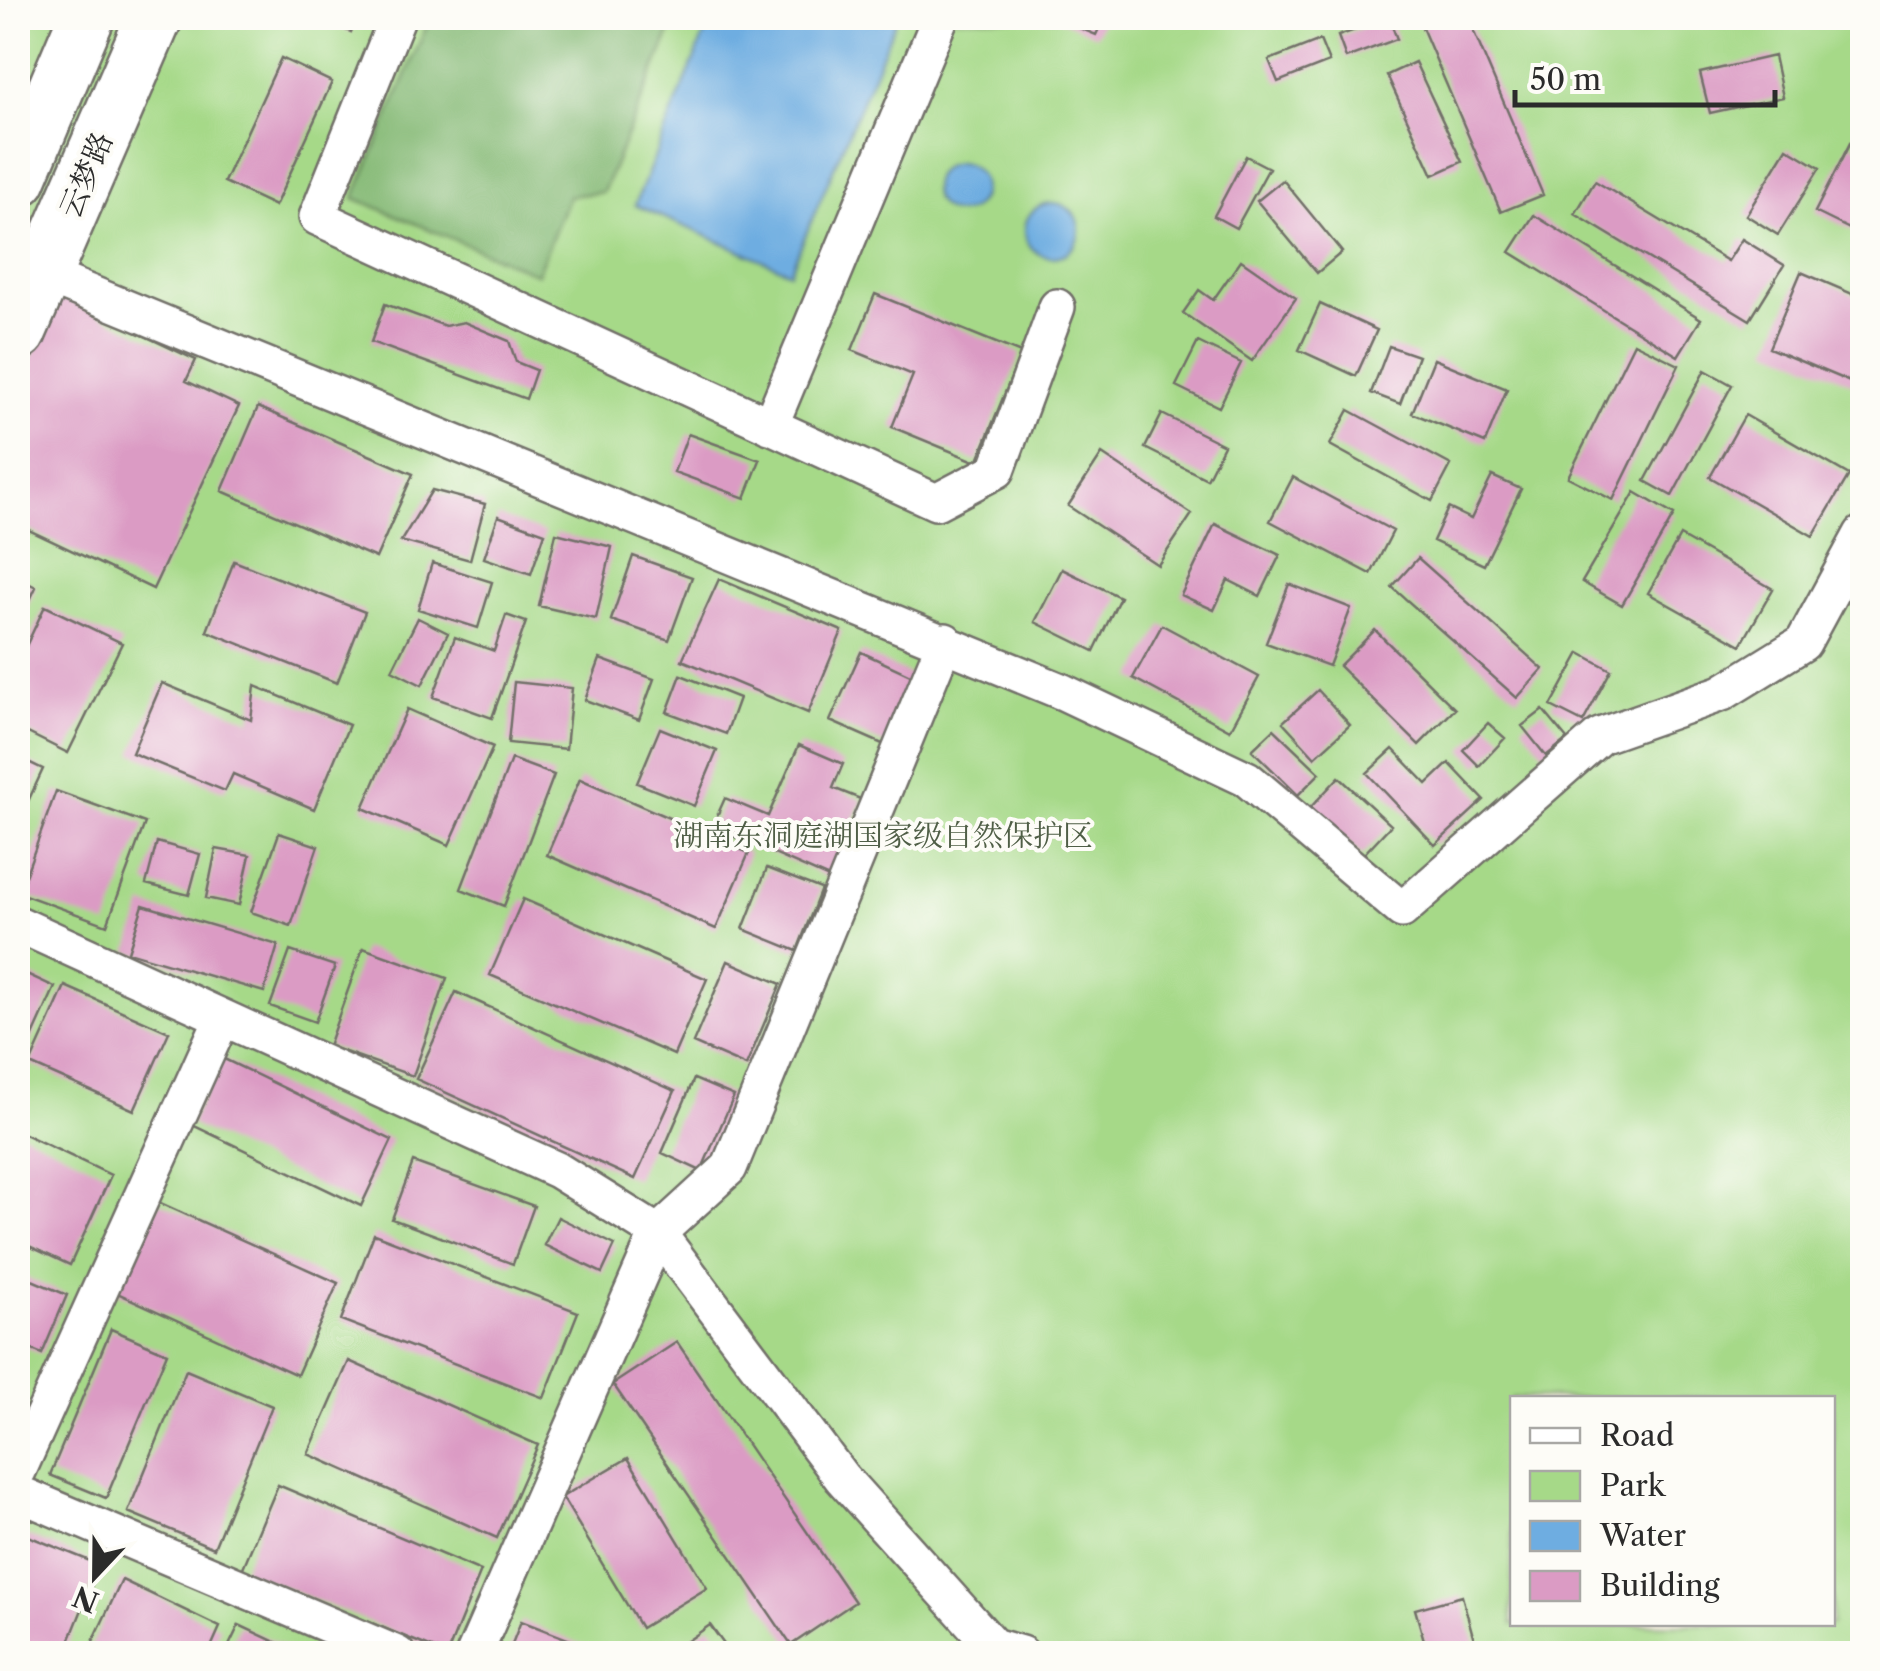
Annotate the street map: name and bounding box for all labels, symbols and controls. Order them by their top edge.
scale bar [1515,45,1775,107]
text: 50 m [1530,61,1601,98]
street label: 云梦路 [51,126,121,224]
park label: 湖南东洞庭湖国家级自然保护区 [673,817,1093,854]
legend [1510,1396,1835,1626]
text: Road [1600,1417,1674,1454]
text: Park [1600,1467,1667,1504]
text: Water [1599,1517,1686,1554]
north arrow [45,1526,145,1626]
text: Building [1600,1567,1720,1604]
text: N [68,1579,103,1620]

